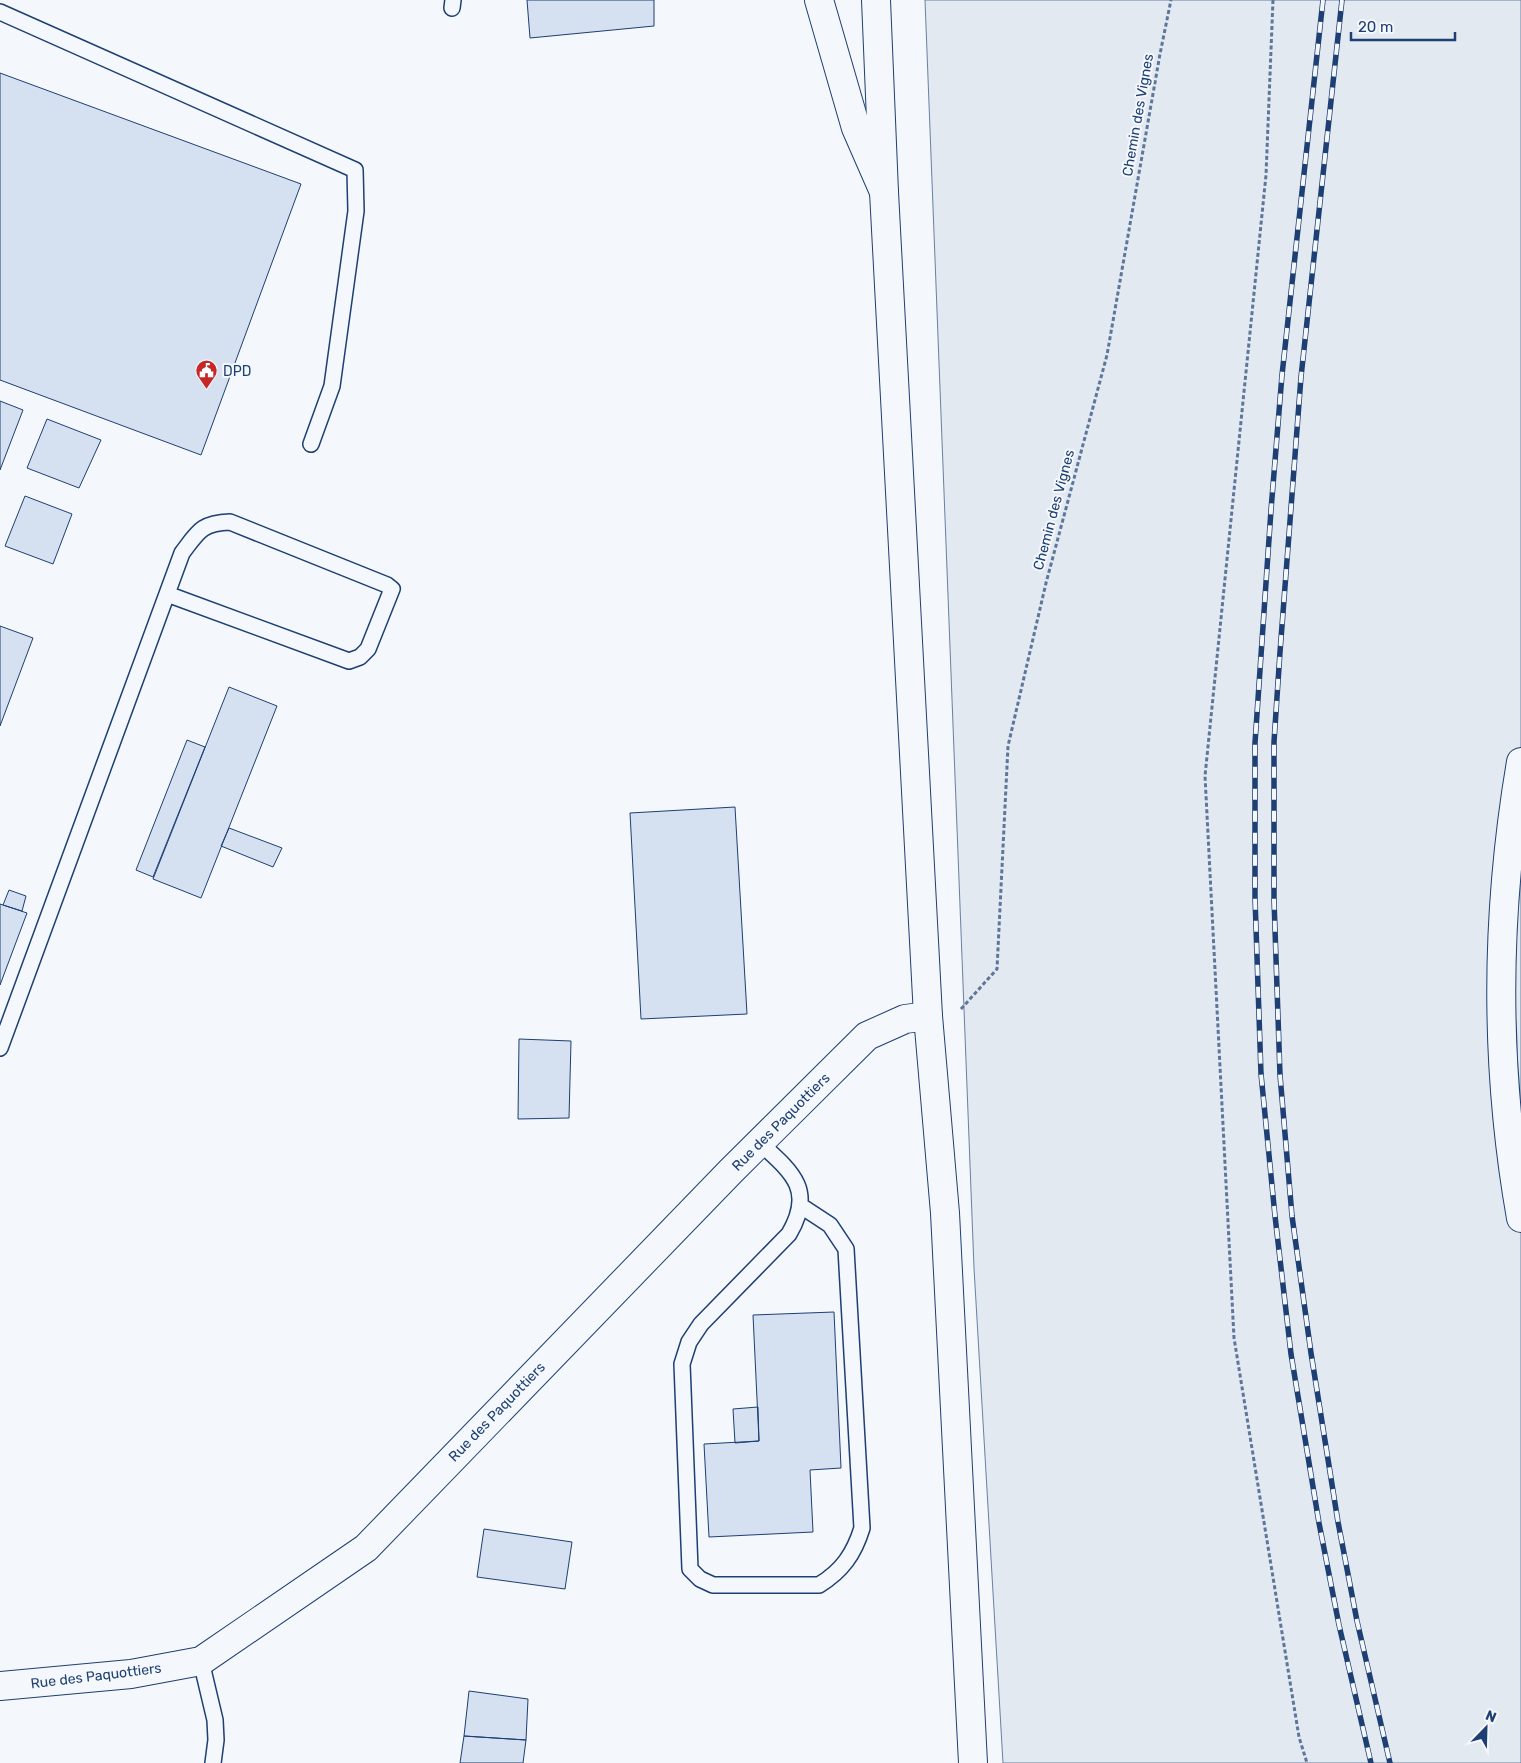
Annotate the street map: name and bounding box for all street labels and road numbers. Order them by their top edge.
street label: Chemin des Vignes [1119,52,1157,178]
street label: Chemin des Vignes [1030,448,1078,572]
street label: Rue des Paquottiers [728,1069,834,1175]
street label: Rue des Paquottiers [445,1359,549,1465]
street label: Rue des Paquottiers [30,1660,162,1692]

